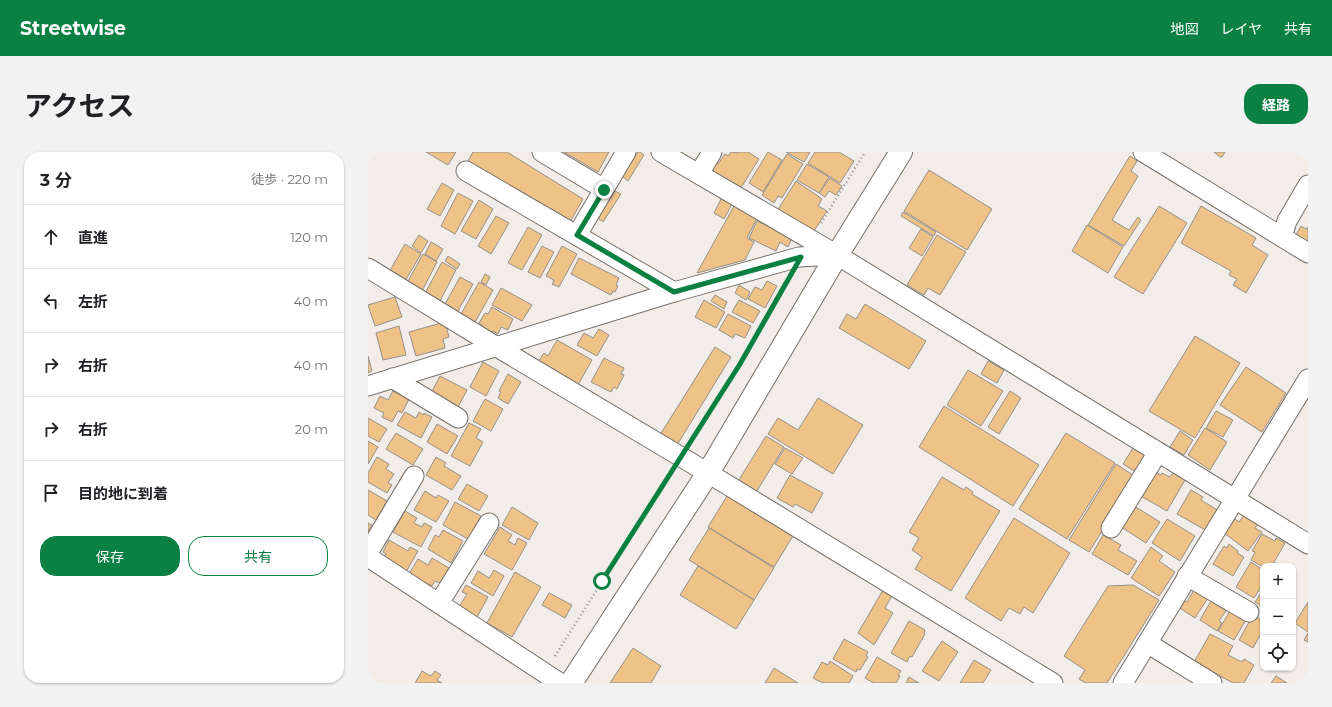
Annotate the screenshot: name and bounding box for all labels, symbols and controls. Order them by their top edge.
text: Streetwise [20,17,126,40]
text: 地図 [1170,20,1198,38]
text: レイヤ [1220,20,1262,38]
text: 共有 [1284,20,1312,38]
button: 経路 [1244,84,1308,124]
text: アクセス [24,89,135,123]
text: 3 分 [40,170,72,190]
text: 徒歩 · 220 m [251,171,328,187]
route end [595,181,613,199]
icon: ahead [40,226,62,248]
text: 直進 [78,228,108,247]
text: 120 m [290,229,328,245]
icon: left [40,290,62,312]
text: 左折 [78,292,108,311]
text: 40 m [294,293,328,309]
icon: right [40,354,62,376]
text: 右折 [78,356,108,375]
text: 40 m [294,357,328,373]
icon: right [40,418,62,440]
text: 右折 [78,420,108,439]
text: 20 m [295,421,328,437]
icon: arrive [40,482,62,504]
text: 目的地に到着 [78,484,168,503]
button: 保存 [40,536,180,576]
button: 共有 [188,536,328,576]
map controls [1260,563,1296,671]
button: + [1260,563,1296,599]
route start [593,572,611,590]
button: − [1260,599,1296,635]
button: locate [1260,635,1296,671]

